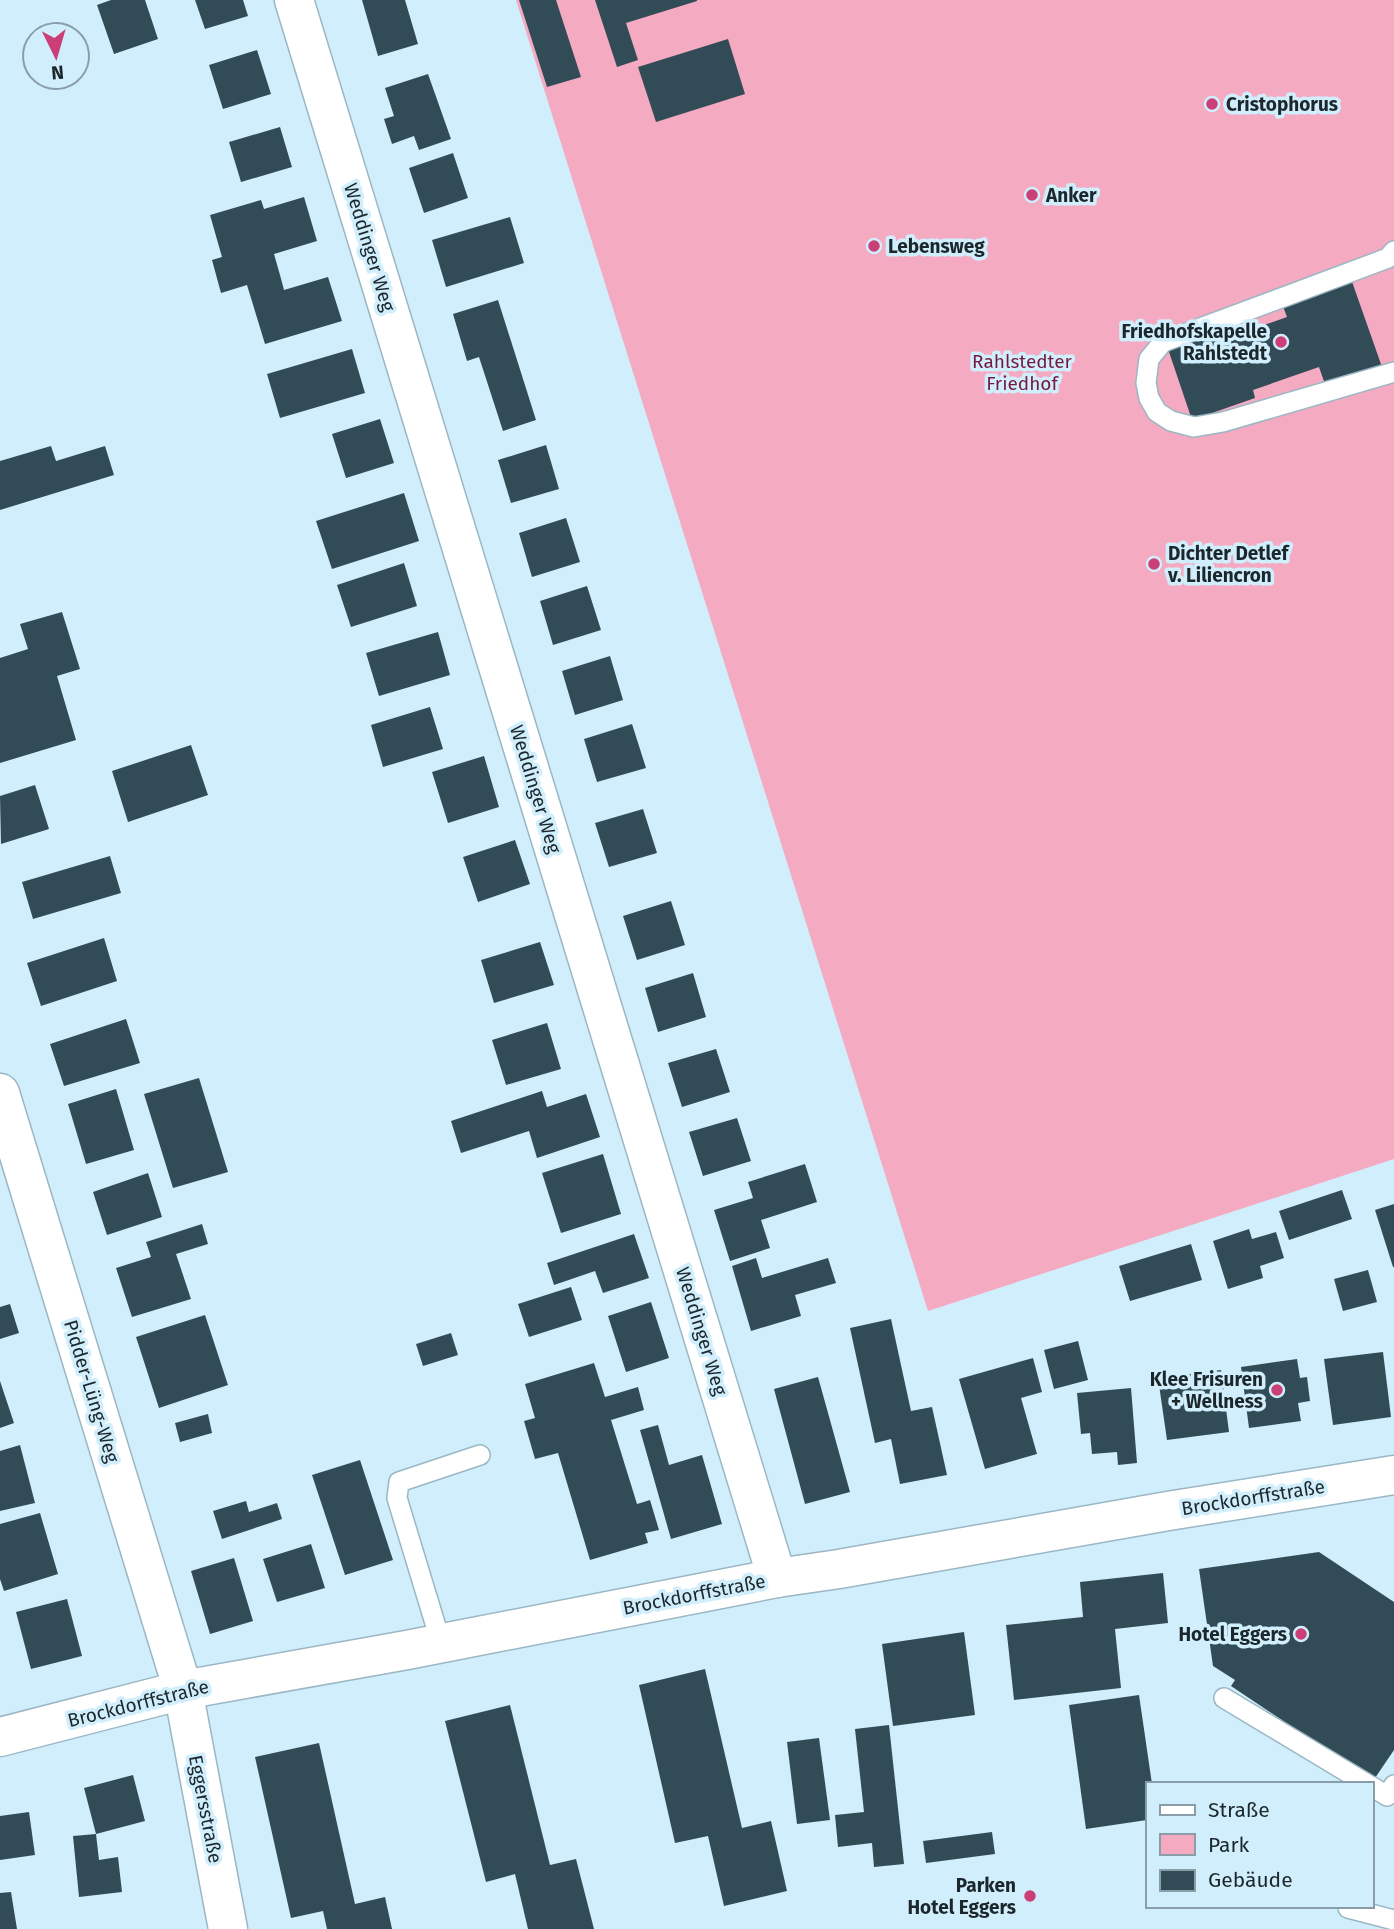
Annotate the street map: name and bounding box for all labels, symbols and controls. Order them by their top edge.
north arrow [21,21,91,91]
text: N [50,60,65,84]
place label: Cristophorus [1226,93,1338,116]
marker: Cristophorus [1204,96,1220,112]
street label: Weddinger Weg [339,180,400,314]
place label: Anker [1045,184,1097,207]
marker: Anker [1024,187,1040,203]
place label: Lebensweg [888,235,985,258]
marker: Lebensweg [866,238,882,254]
place label: Friedhofskapelle Rahlstedt [1122,320,1268,365]
marker: Friedhofskapelle Rahlstedt [1273,334,1289,350]
park label: Rahlstedter Friedhof [972,350,1073,395]
place label: Dichter Detlef v. Liliencron [1167,542,1290,587]
marker: Dichter Detlef v. Liliencron [1146,556,1162,572]
street label: Weddinger Weg [505,722,566,856]
street label: Weddinger Weg [671,1264,732,1398]
street label: Pidder-Lüng-Weg [59,1317,124,1466]
place label: Klee Frisuren + Wellness [1150,1368,1263,1413]
marker: Klee Frisuren + Wellness [1269,1382,1285,1398]
street label: Brockdorffstraße [1180,1475,1326,1520]
street label: Brockdorffstraße [621,1569,767,1620]
place label: Hotel Eggers [1178,1623,1287,1646]
marker: Hotel Eggers [1293,1626,1309,1642]
street label: Brockdorffstraße [65,1675,211,1732]
street label: Eggersstraße [184,1753,227,1865]
legend [1146,1782,1373,1908]
text: Straße [1208,1797,1270,1823]
text: Park [1208,1832,1250,1858]
text: Gebäude [1208,1867,1293,1893]
place label: Parken Hotel Eggers [907,1874,1016,1919]
marker: Parken Hotel Eggers [1022,1888,1038,1904]

